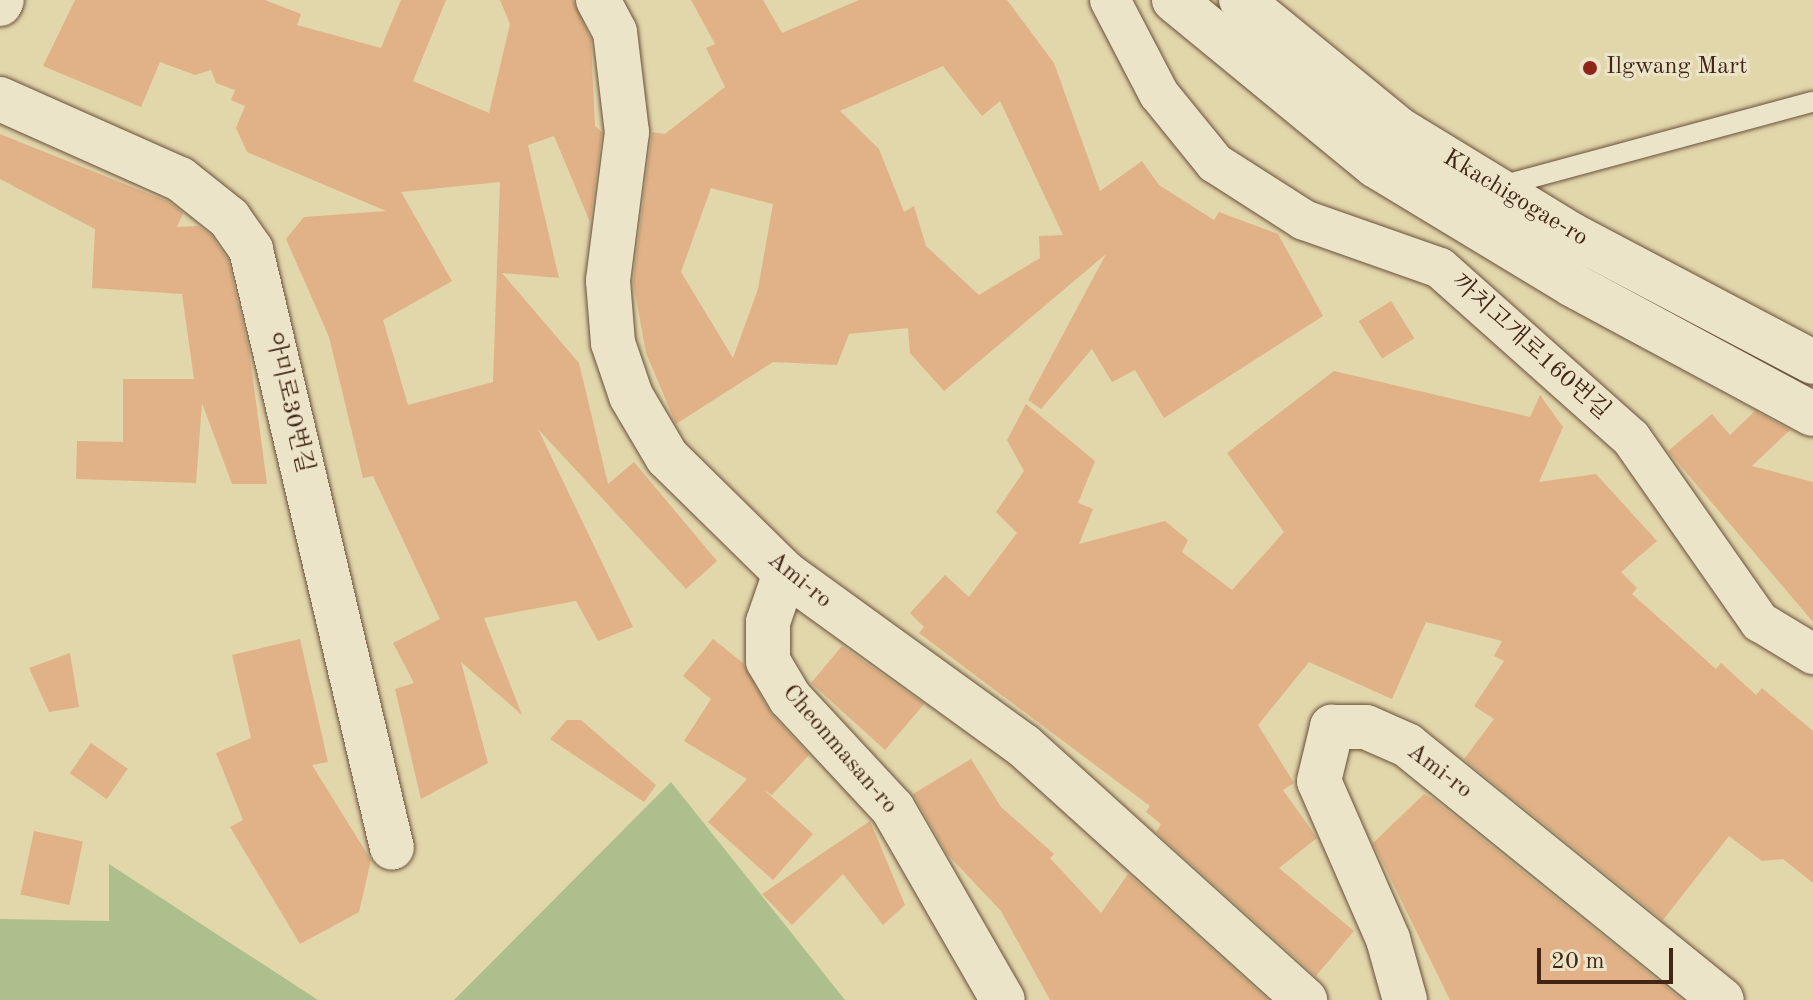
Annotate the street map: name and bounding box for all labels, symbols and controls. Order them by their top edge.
place label: Ilgwang Mart [1606,54,1747,82]
marker: Ilgwang Mart [1581,59,1599,77]
street label: Kkachigogae-ro [1437,144,1593,254]
street label: 까치고개로160번길 [1445,269,1615,427]
street label: 아미로30번길 [258,330,318,476]
street label: Ami-ro [761,546,837,616]
street label: Cheonmasan-ro [775,679,903,821]
street label: Ami-ro [1401,738,1477,806]
scale bar [1541,932,1677,982]
text: 20 m [1551,950,1605,974]

